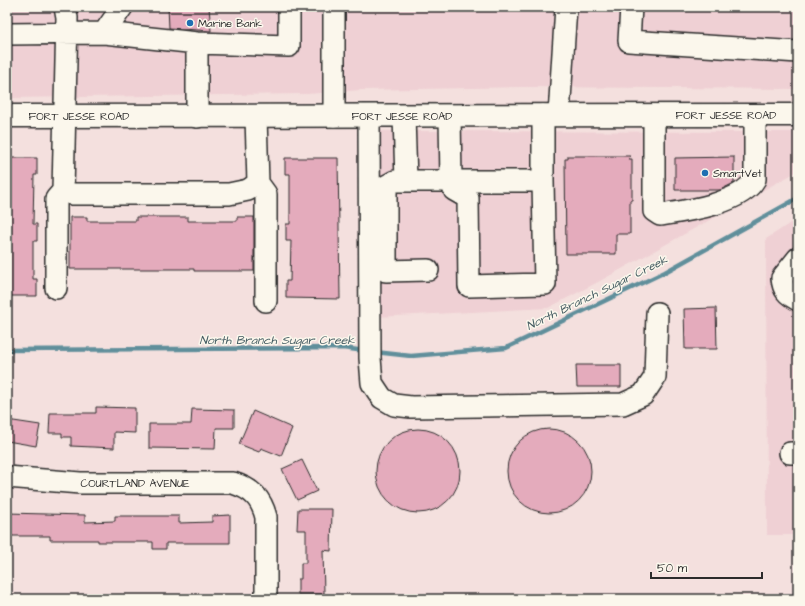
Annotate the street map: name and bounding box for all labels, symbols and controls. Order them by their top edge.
place label: Marine Bank [198,16,262,31]
marker: Marine Bank [185,18,195,28]
street label: FORT JESSE ROAD [676,108,776,123]
street label: FORT JESSE ROAD [29,109,129,124]
street label: FORT JESSE ROAD [352,109,452,124]
place label: SmartVet [713,166,763,181]
marker: SmartVet [700,168,710,178]
water label: North Branch Sugar Creek [524,251,671,336]
water label: North Branch Sugar Creek [199,332,355,350]
street label: COURTLAND AVENUE [80,476,190,491]
scale bar [651,554,762,580]
text: 50 m [657,560,688,577]

